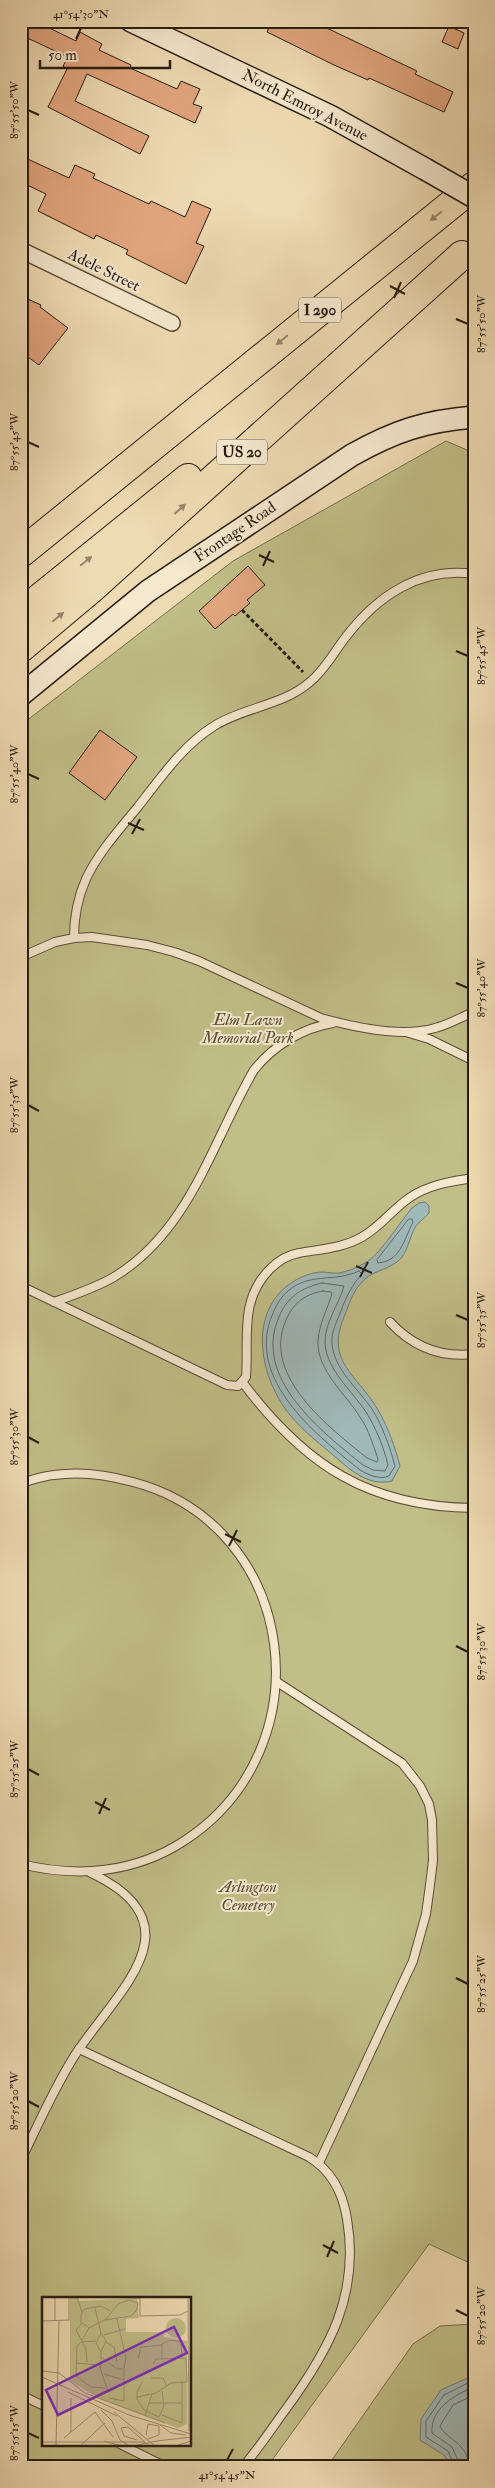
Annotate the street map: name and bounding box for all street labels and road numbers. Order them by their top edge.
street label: North Emroy Avenue [239,65,372,146]
street label: Adele Street [64,244,143,296]
road number: I 290 [299,298,341,322]
road number: US 20 [217,440,267,464]
street label: Frontage Road [190,497,280,567]

